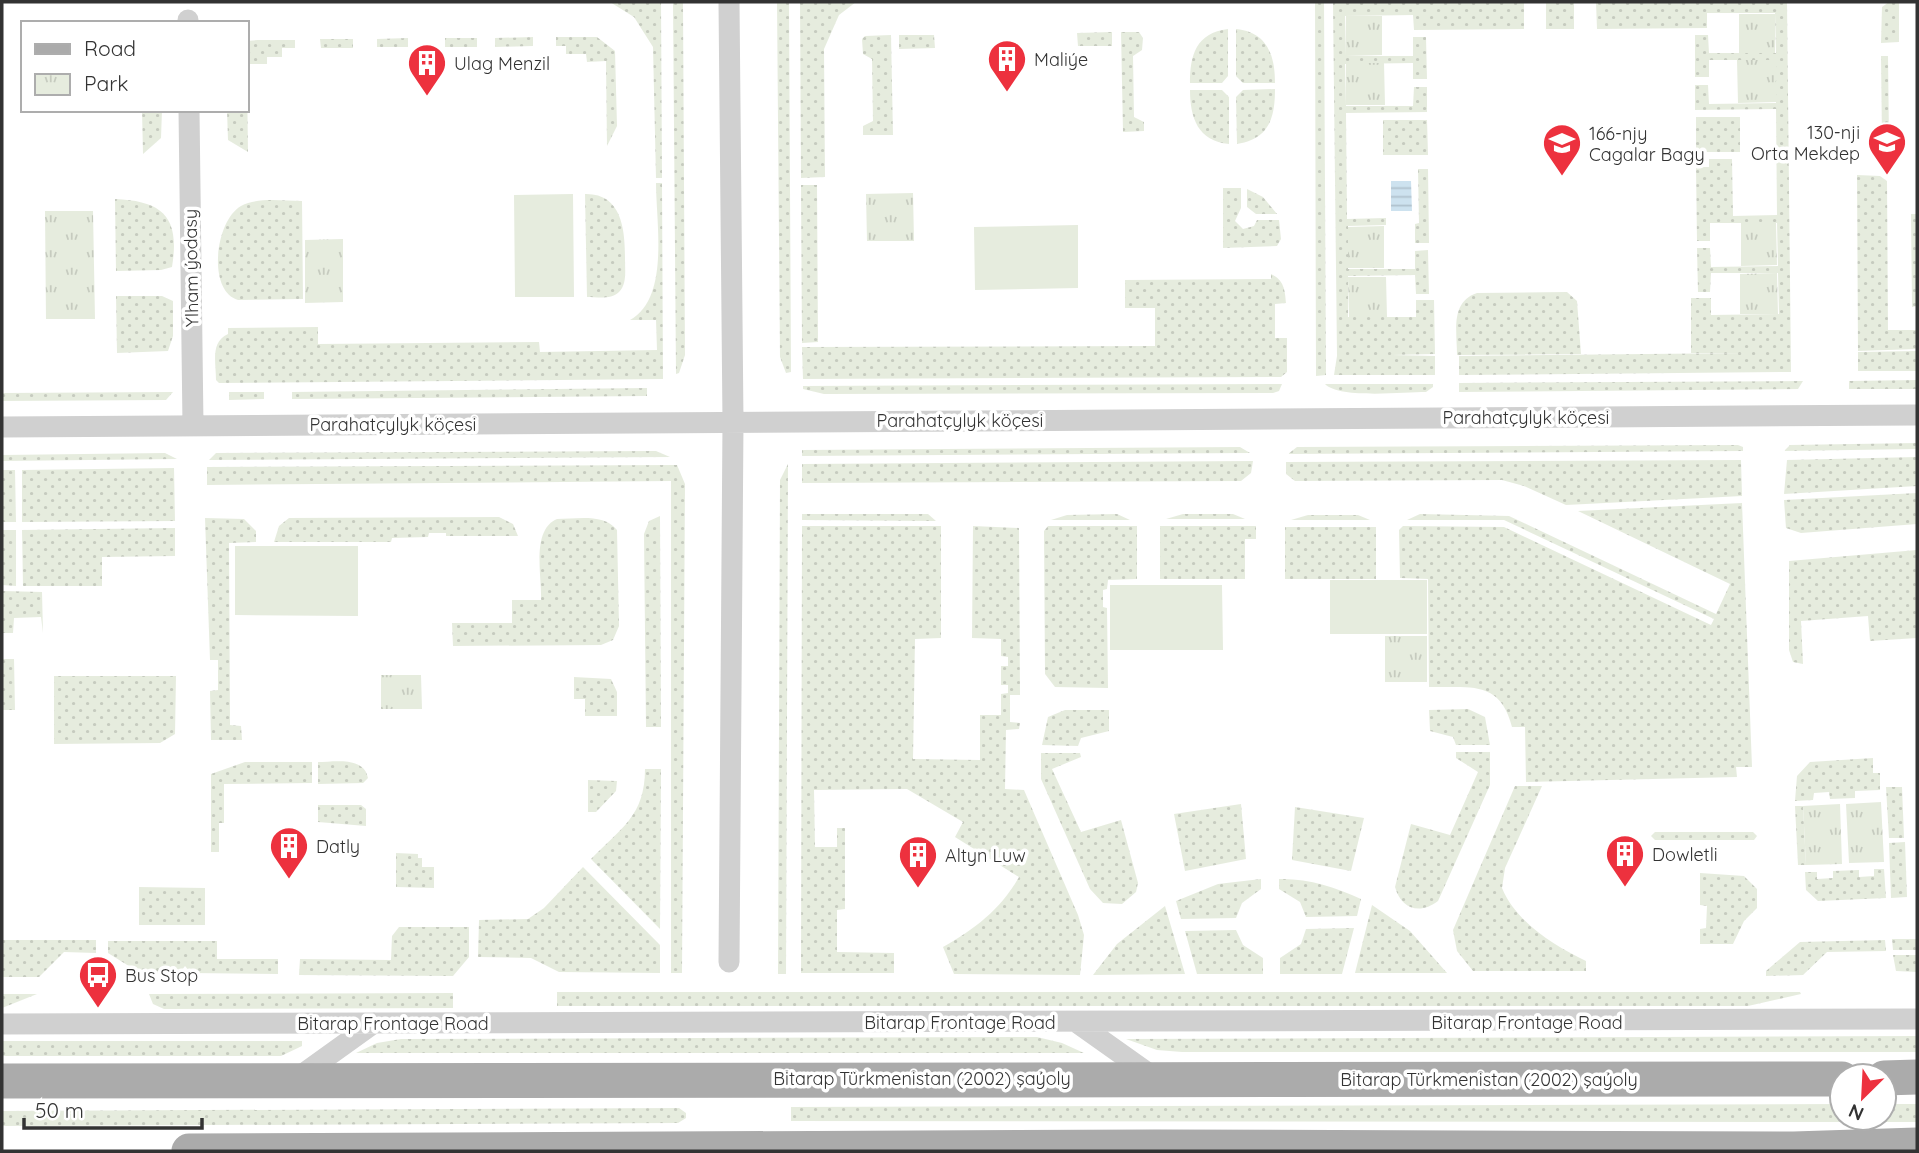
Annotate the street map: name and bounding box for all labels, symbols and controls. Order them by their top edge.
legend [21,21,248,112]
text: Road [84,35,136,61]
building icon: Maliýe [986,38,1028,93]
building icon: Ulag Menzil [406,42,448,97]
place label: Maliýe [1034,48,1088,71]
place label: Ulag Menzil [454,52,550,75]
text: Park [84,70,128,96]
place label: 130-nji Orta Mekdep [1751,121,1860,165]
school or university icon: 130-nji Orta Mekdep [1866,121,1908,176]
school or university icon: 166-njy Cagalar Bagy [1541,122,1583,177]
place label: 166-njy Cagalar Bagy [1589,122,1705,166]
street label: Ylham ýodasy [178,209,204,327]
street label: Parahatçylyk köçesi [1443,406,1609,429]
street label: Parahatçylyk köçesi [877,409,1043,432]
street label: Parahatçylyk köçesi [310,413,476,436]
building icon: Datly [268,825,310,880]
building icon: Dowletli [1604,833,1646,888]
building icon: Altyn Luw [897,834,939,889]
place label: Datly [316,835,360,858]
place label: Dowletli [1652,843,1718,866]
place label: Altyn Luw [945,844,1026,867]
bus stop icon: Bus Stop [77,954,119,1009]
place label: Bus Stop [125,964,198,987]
street label: Bitarap Frontage Road [864,1011,1056,1034]
street label: Bitarap Frontage Road [1431,1011,1623,1034]
street label: Bitarap Frontage Road [297,1012,489,1035]
north arrow [1828,1062,1898,1132]
street label: Bitarap Türkmenistan (2002) şaýoly [773,1067,1071,1090]
street label: Bitarap Türkmenistan (2002) şaýoly [1340,1068,1638,1091]
scale bar [24,1086,203,1130]
text: 50 m [35,1097,84,1123]
text: N [1845,1099,1867,1126]

